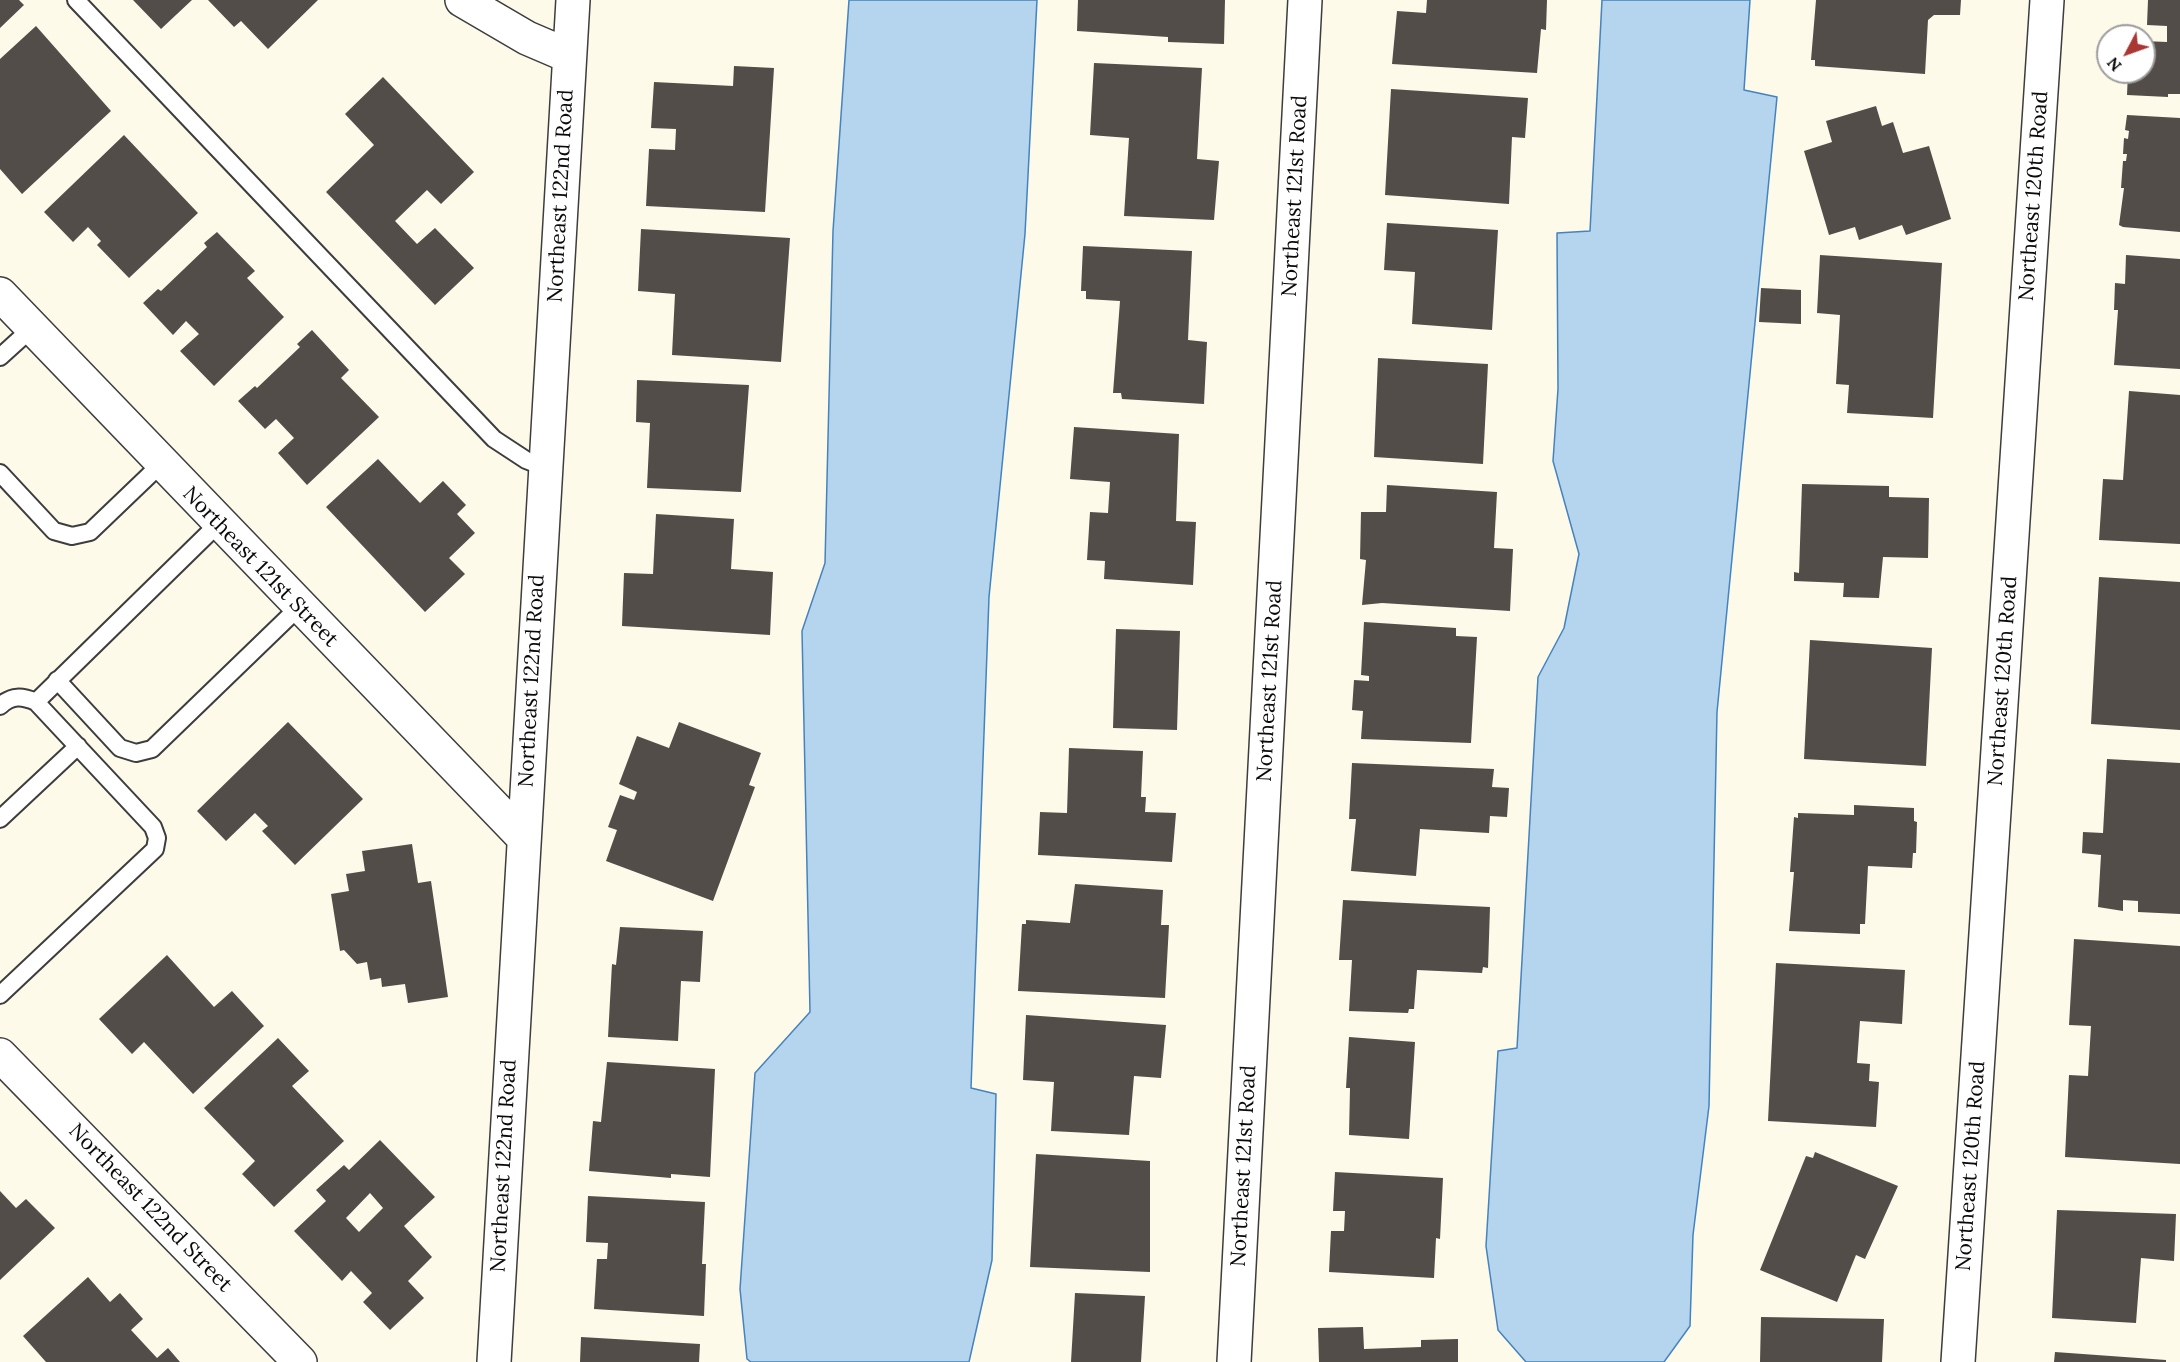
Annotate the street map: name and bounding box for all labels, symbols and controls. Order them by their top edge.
north arrow [2096,24,2156,84]
text: N [2102,53,2126,76]
street label: Northeast 122nd Road [543,89,579,303]
street label: Northeast 120th Road [2014,90,2054,302]
street label: Northeast 121st Road [1277,94,1313,298]
street label: Northeast 121st Street [177,482,343,652]
street label: Northeast 122nd Road [514,574,550,788]
street label: Northeast 120th Road [1983,575,2023,787]
street label: Northeast 121st Road [1252,579,1288,783]
street label: Northeast 122nd Road [486,1059,522,1273]
street label: Northeast 120th Road [1951,1060,1991,1272]
street label: Northeast 121st Road [1226,1064,1262,1268]
street label: Northeast 122nd Street [63,1119,237,1297]

